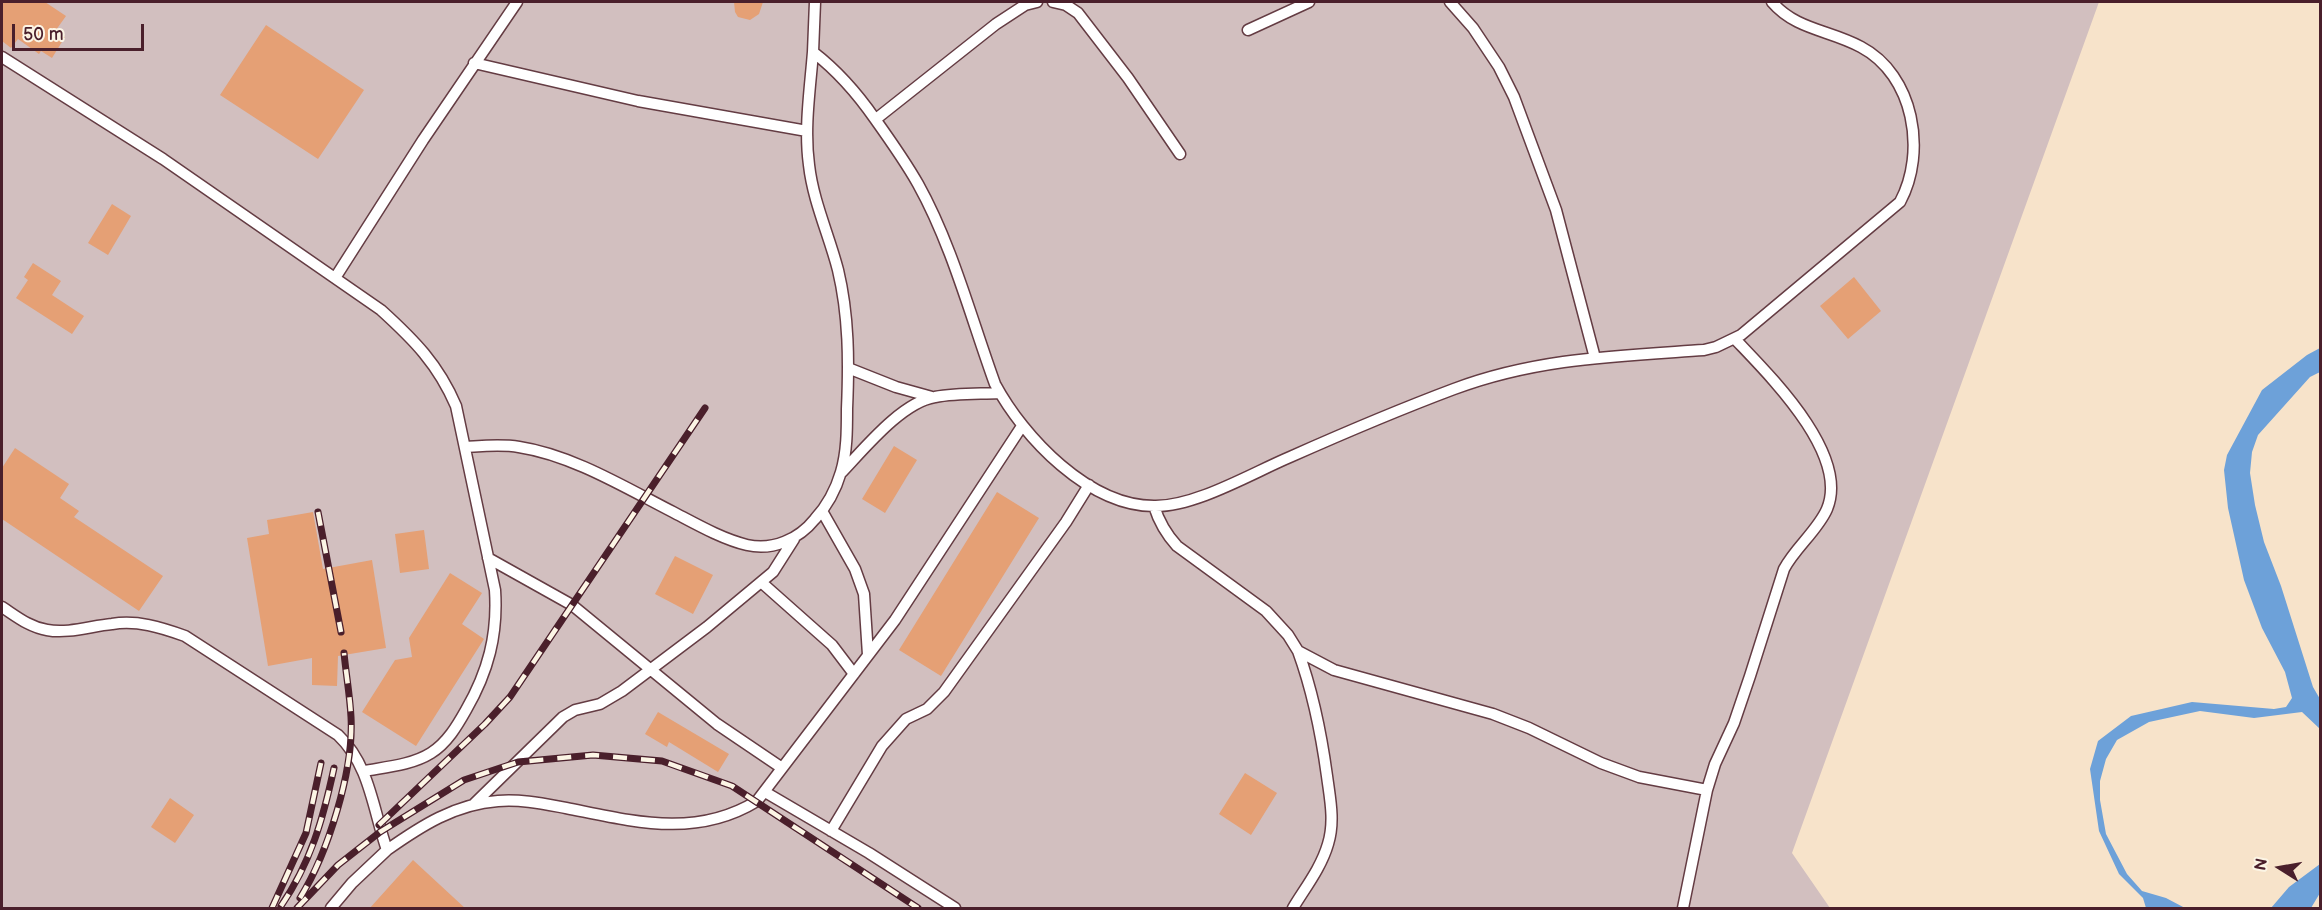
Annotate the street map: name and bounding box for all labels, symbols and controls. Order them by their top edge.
scale bar [15,12,147,50]
text: 50 m [23,24,64,45]
north arrow [2250,838,2310,898]
text: N [2251,857,2272,872]

